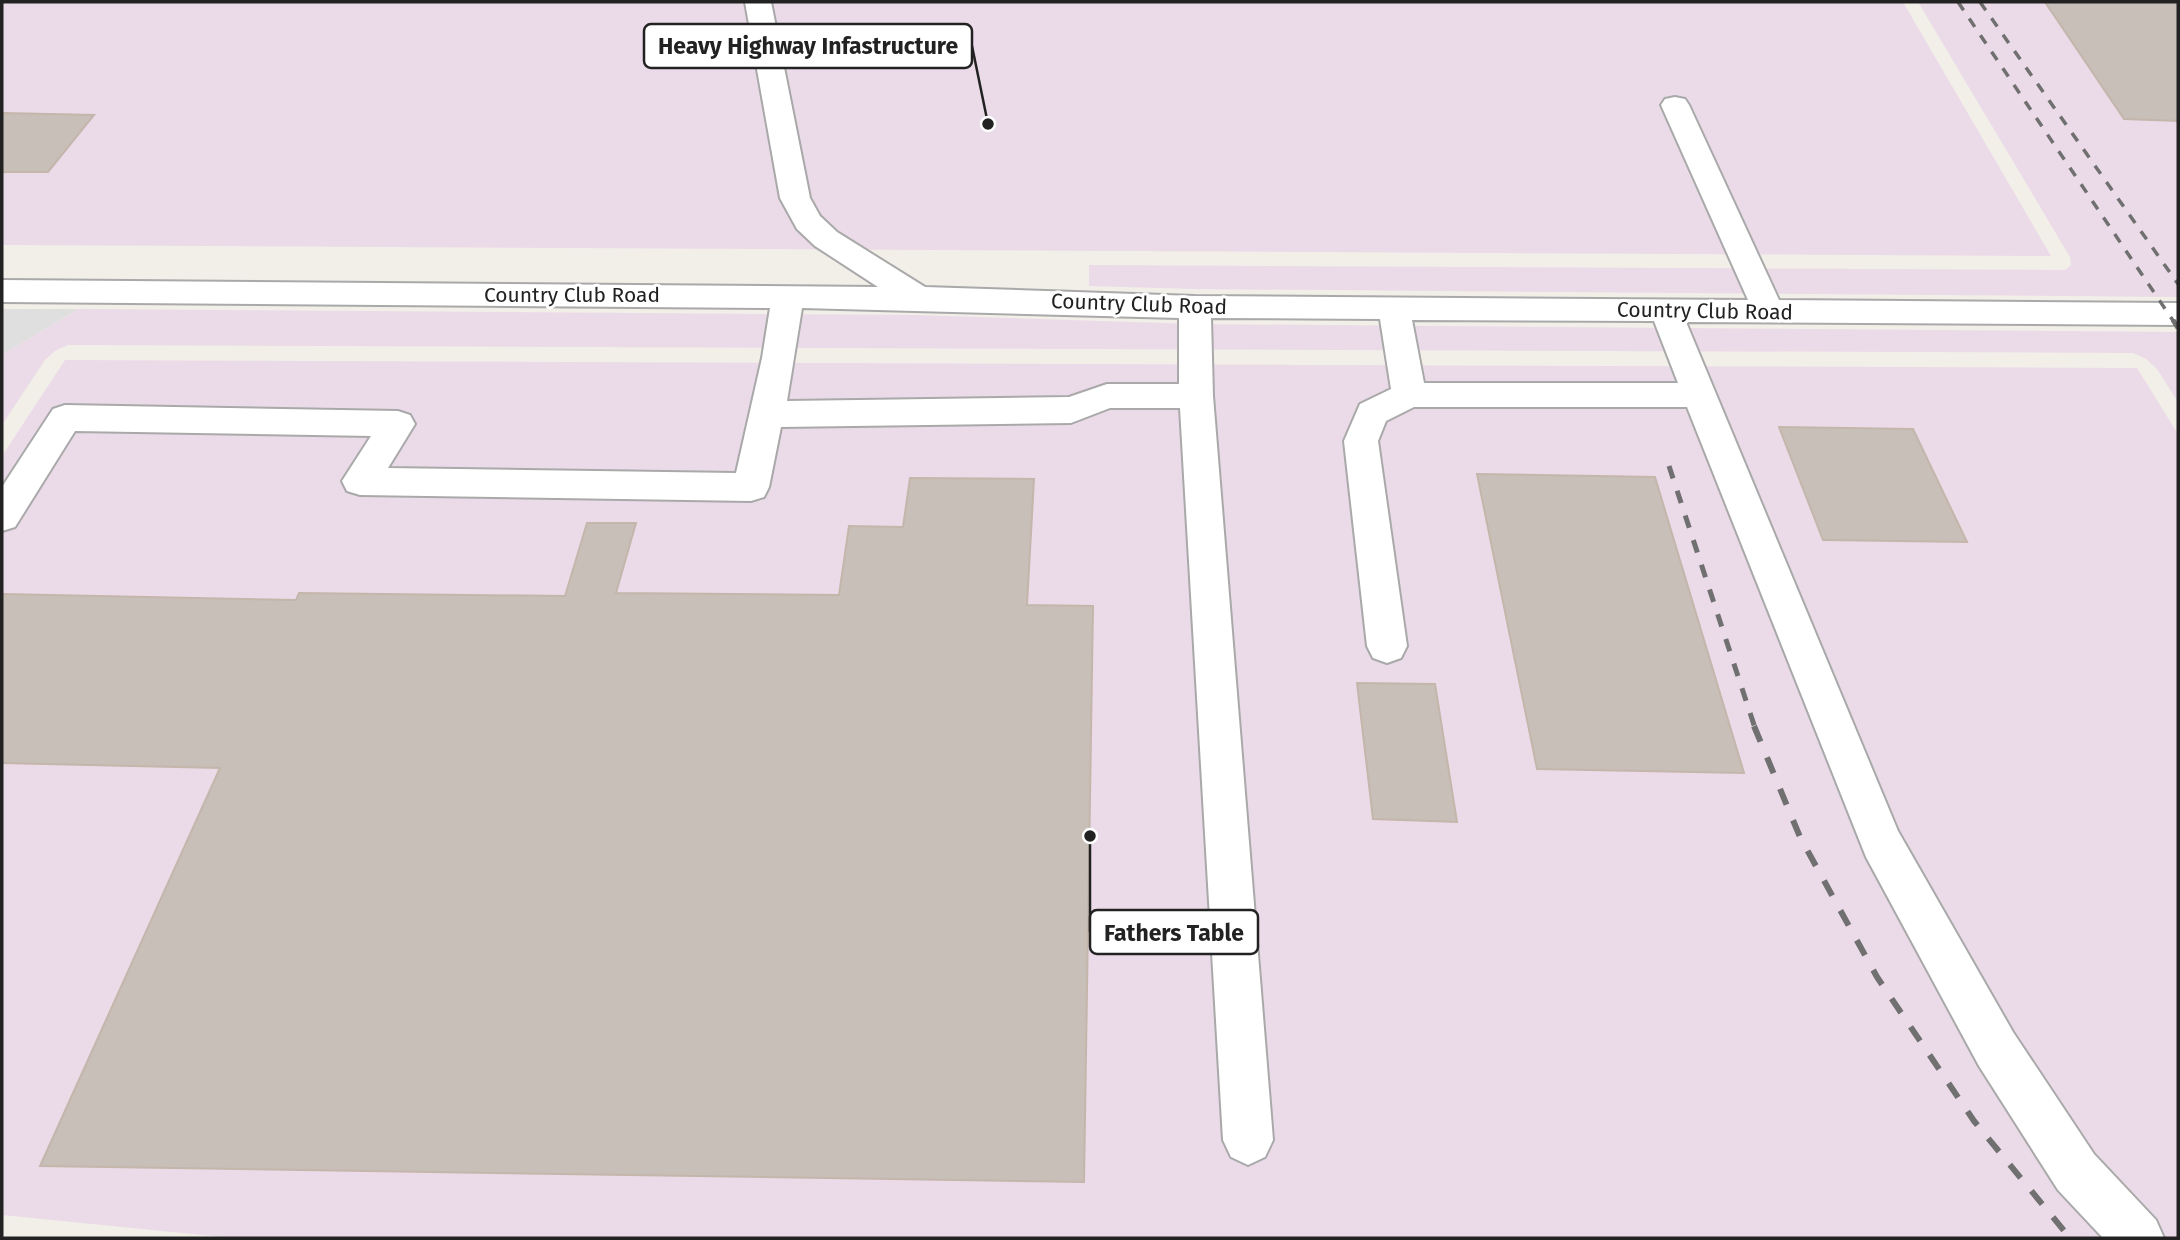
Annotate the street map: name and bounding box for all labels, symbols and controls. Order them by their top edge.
callout: Heavy Highway Infastructure [644,24,972,68]
text: Heavy Highway Infastructure [658,32,958,60]
street label: Country Club Road [484,282,660,308]
street label: Country Club Road [1051,288,1227,320]
street label: Country Club Road [1617,296,1793,326]
callout: Fathers Table [1090,910,1258,954]
text: Fathers Table [1104,919,1244,947]

